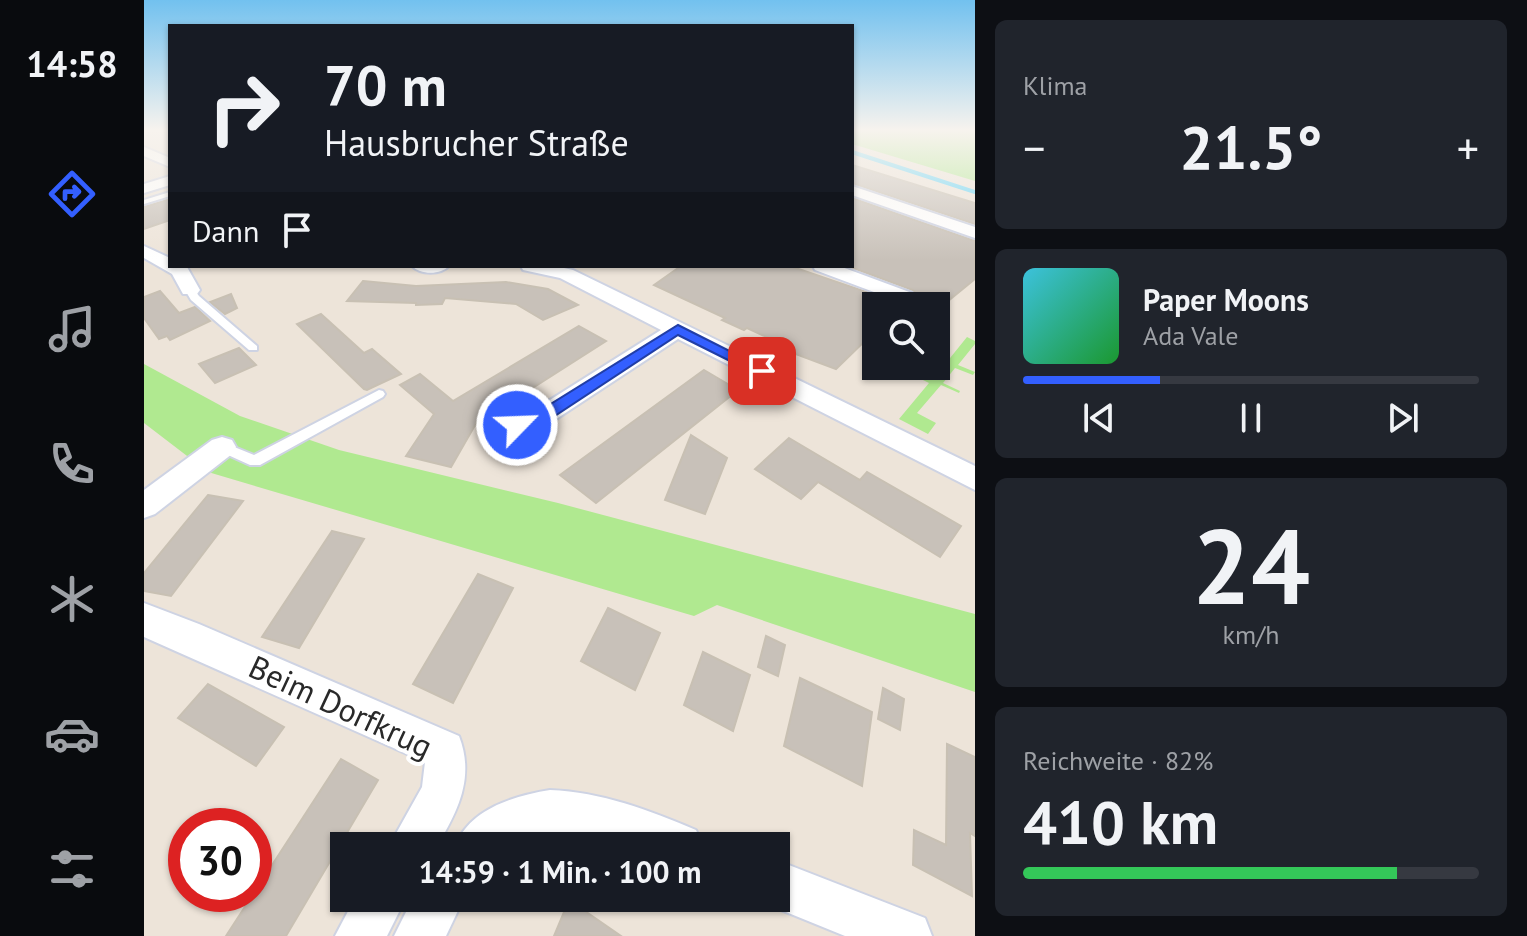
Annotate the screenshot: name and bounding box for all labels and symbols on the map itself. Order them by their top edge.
pin [728,337,796,405]
position arrow [475,383,559,467]
street label: Beim Dorfkrug [242,645,440,767]
speed limit sign: 30 [168,808,272,912]

